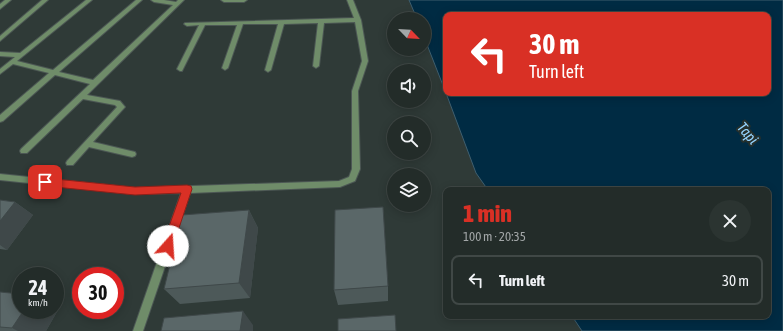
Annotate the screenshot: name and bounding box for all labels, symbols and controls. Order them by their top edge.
north arrow [387,12,431,56]
map controls [387,12,431,212]
icon: left [463,28,515,80]
text: 30 m [529,28,579,60]
text: Turn left [529,61,584,82]
button: sound [387,64,431,108]
button: search [387,116,431,160]
water label: Tapi [734,119,762,148]
pin [28,165,62,199]
button: layers [387,168,431,212]
icon: arrive [34,171,56,193]
text: 1 min [463,200,512,227]
button: close [709,200,751,242]
position arrow [147,225,189,267]
text: 100 m · 20:35 [463,229,526,244]
speed limit sign: 30 [72,267,124,319]
icon: left [465,269,487,291]
text: Turn left [499,272,545,289]
text: 30 m [722,272,749,289]
text: 24 [29,276,47,299]
text: km/h [28,297,48,308]

